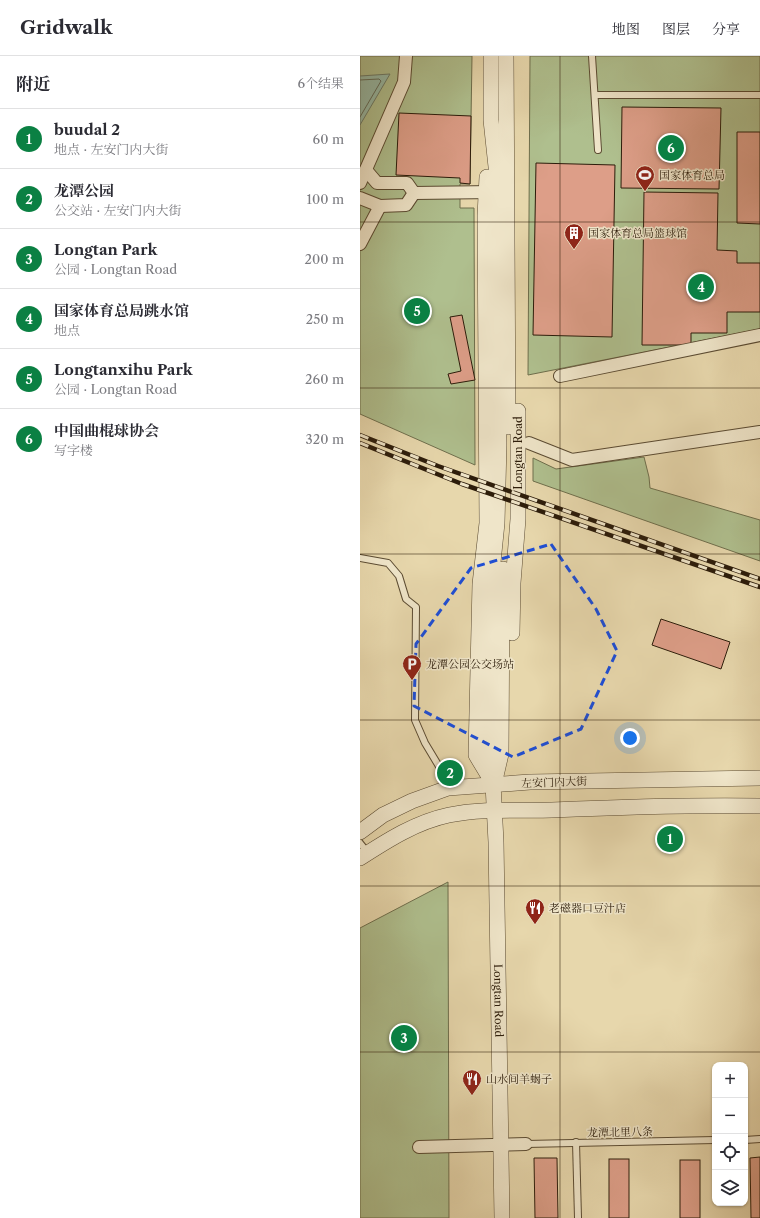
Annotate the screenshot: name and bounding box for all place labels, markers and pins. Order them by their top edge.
pin: 6 [658,133,684,163]
sports icon: 国家体育总局 [634,164,656,192]
place label: 国家体育总局 [659,168,725,182]
building icon: 国家体育总局篮球馆 [563,222,585,250]
place label: 国家体育总局篮球馆 [588,226,687,240]
pin: 4 [688,272,714,302]
pin: 5 [404,296,430,326]
parking icon: 龙潭公园公交场站 [401,653,423,681]
place label: 龙潭公园公交场站 [426,657,514,671]
pin: 2 [437,758,463,788]
pin: 1 [657,824,683,854]
restaurant icon: 老磁器口豆汁店 [524,897,546,925]
place label: 老磁器口豆汁店 [549,901,626,915]
pin: 3 [391,1023,417,1053]
restaurant icon: 山水间羊蝎子 [461,1068,483,1096]
place label: 山水间羊蝎子 [486,1072,552,1086]

